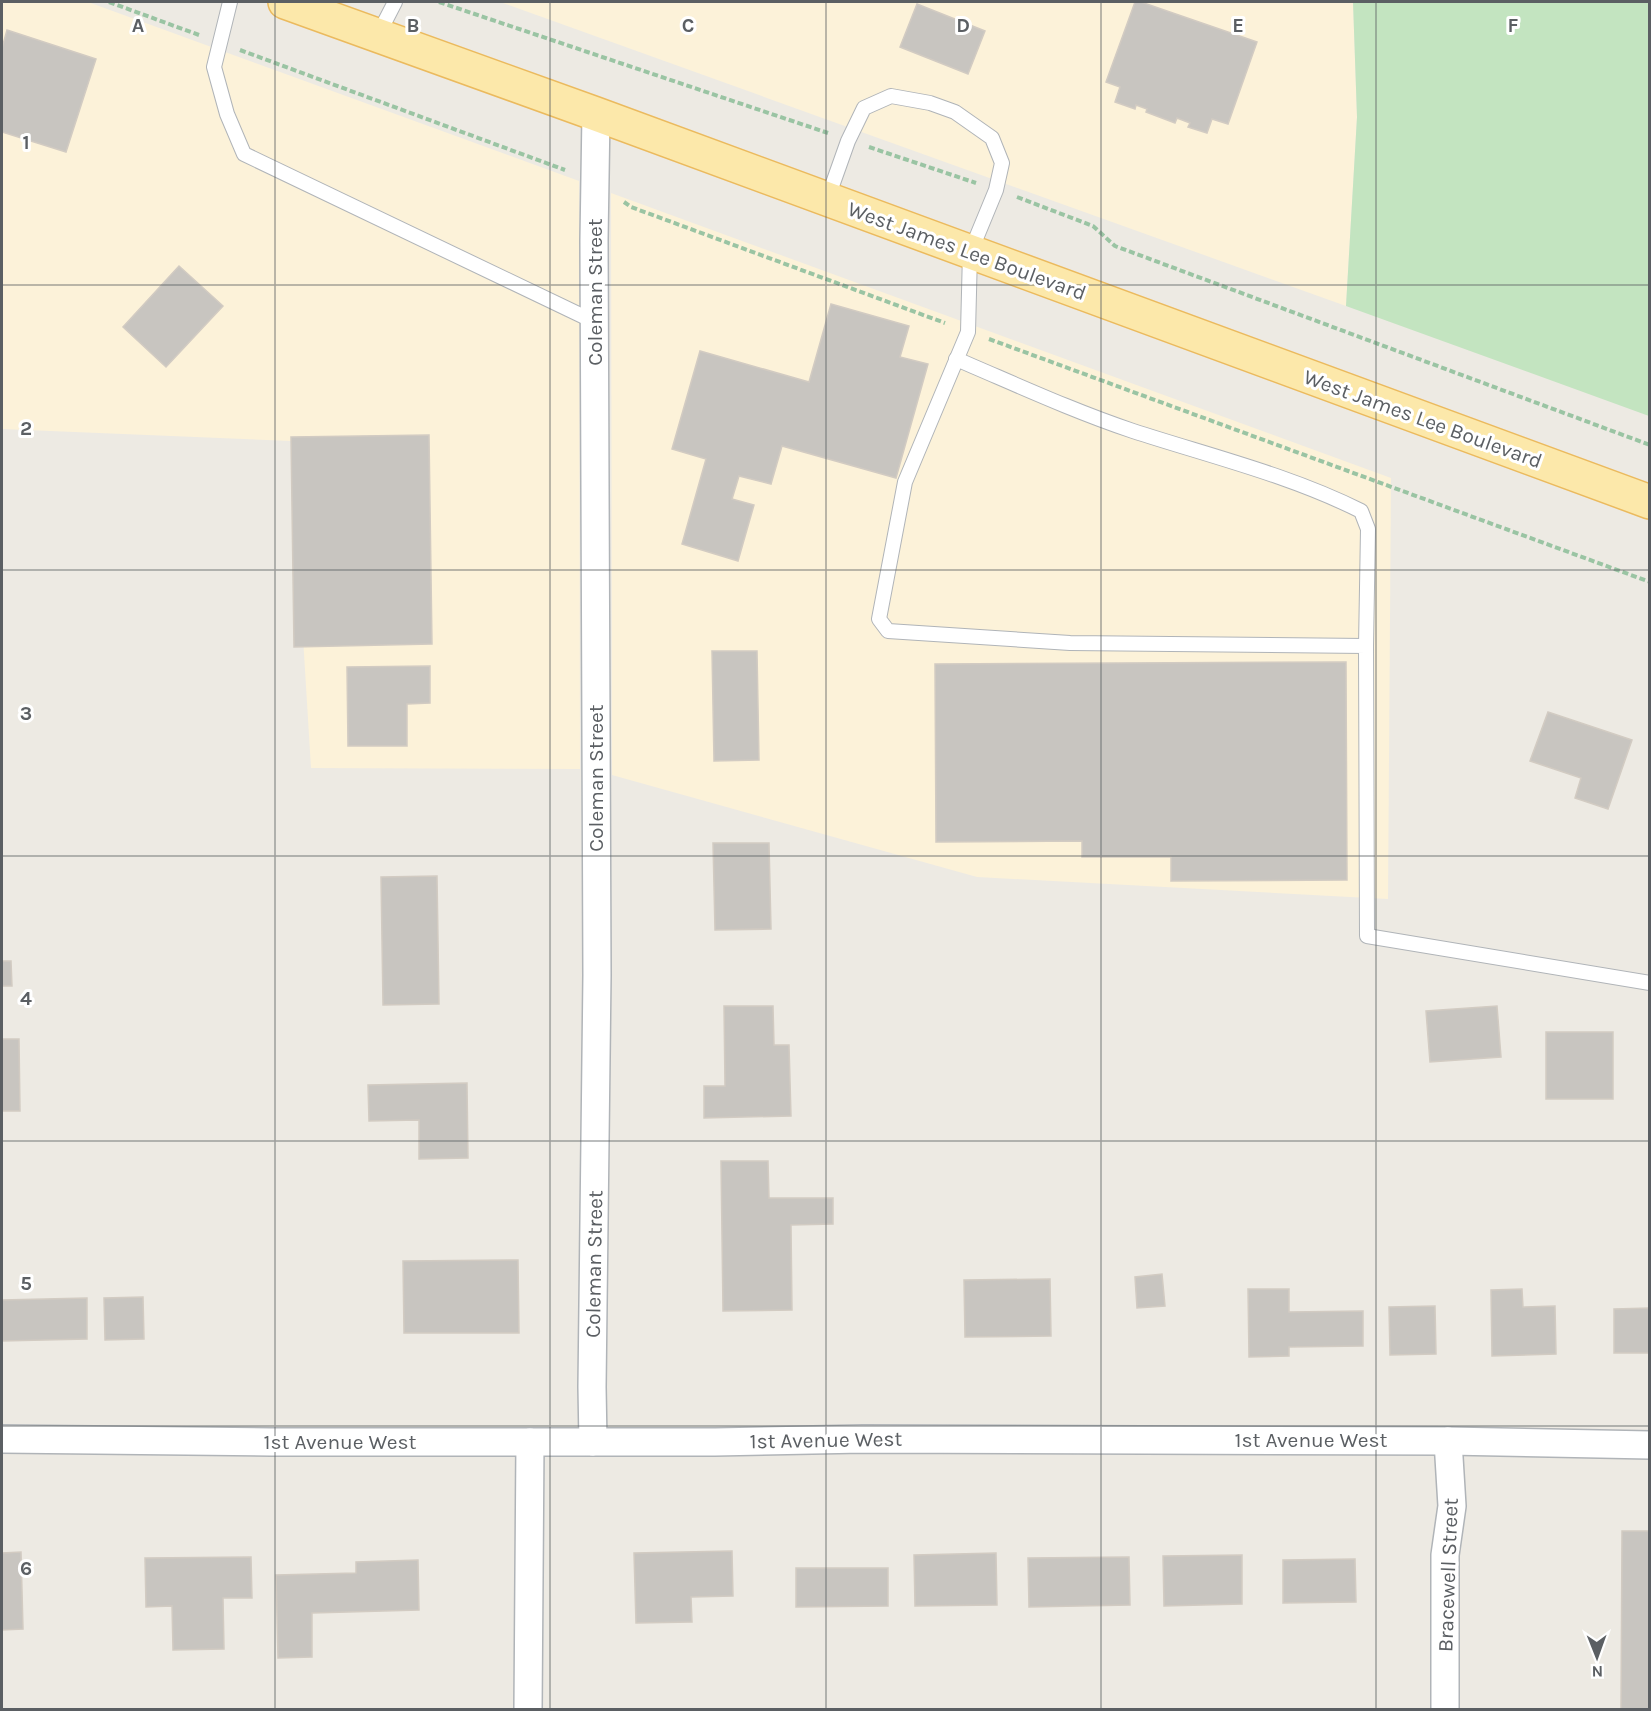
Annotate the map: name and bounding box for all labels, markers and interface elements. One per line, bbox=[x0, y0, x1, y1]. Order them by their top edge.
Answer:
text: A bbox=[132, 14, 145, 37]
text: B bbox=[407, 14, 419, 37]
text: C bbox=[682, 14, 694, 37]
text: D bbox=[956, 14, 970, 37]
text: E bbox=[1232, 14, 1244, 37]
text: F bbox=[1508, 14, 1519, 37]
text: 1 bbox=[22, 131, 30, 154]
street label: West James Lee Boulevard bbox=[845, 197, 1089, 305]
street label: Coleman Street bbox=[583, 218, 607, 366]
street label: West James Lee Boulevard bbox=[1301, 365, 1545, 473]
text: 2 bbox=[20, 417, 32, 440]
text: 3 bbox=[20, 702, 32, 725]
street label: Coleman Street bbox=[584, 704, 608, 852]
text: 4 bbox=[20, 987, 32, 1010]
street label: Coleman Street bbox=[581, 1190, 607, 1338]
text: 5 bbox=[20, 1272, 32, 1295]
street label: 1st Avenue West bbox=[749, 1427, 903, 1453]
street label: 1st Avenue West bbox=[1235, 1428, 1387, 1452]
street label: 1st Avenue West bbox=[264, 1430, 416, 1454]
street label: Bracewell Street bbox=[1433, 1497, 1463, 1652]
text: 6 bbox=[20, 1557, 32, 1580]
north arrow bbox=[1567, 1627, 1627, 1687]
text: N bbox=[1591, 1662, 1603, 1681]

